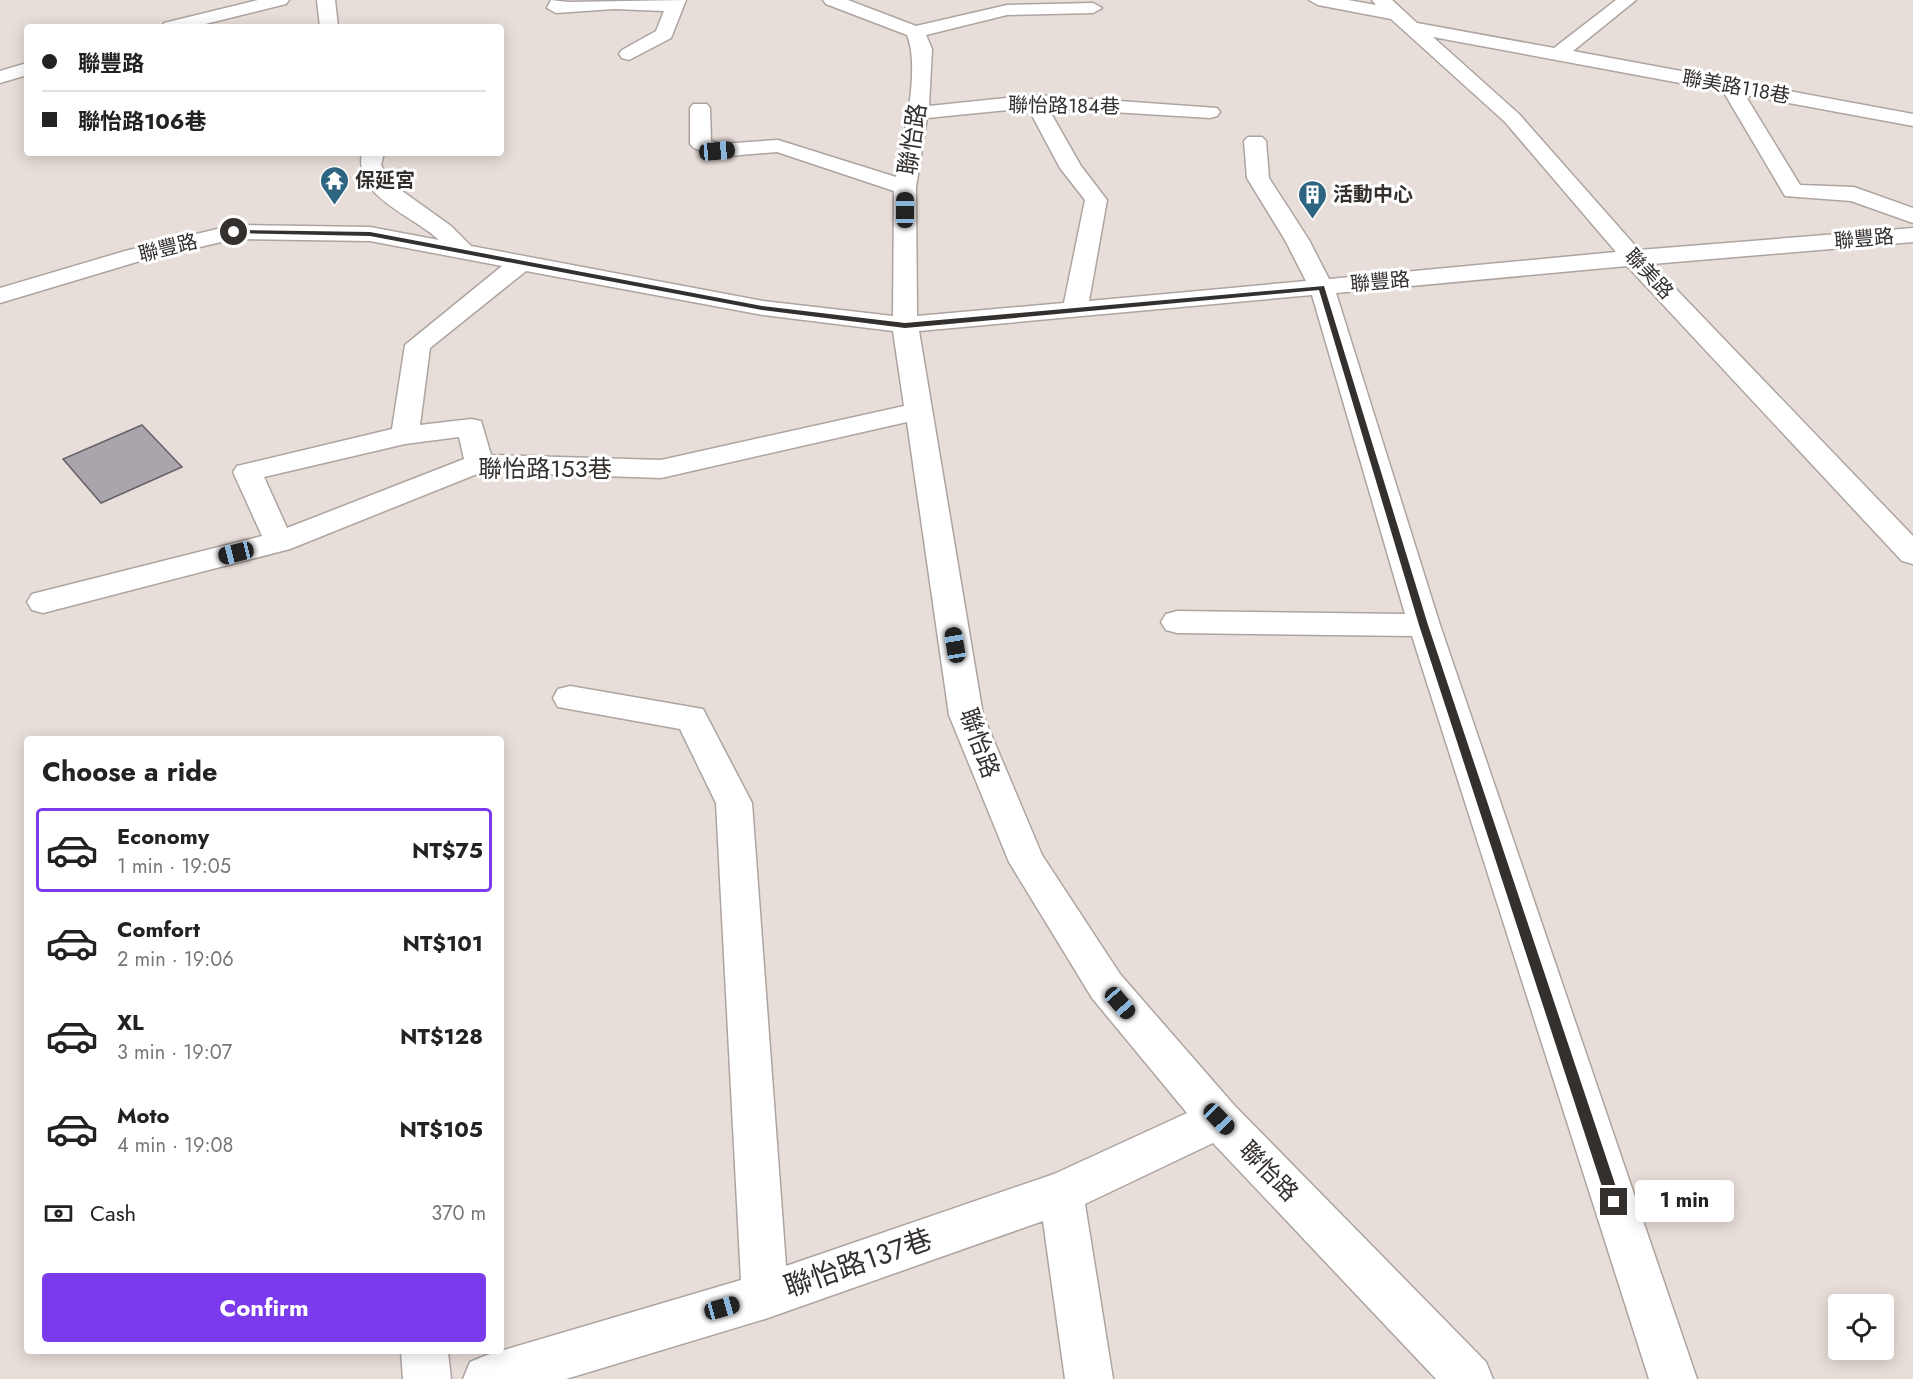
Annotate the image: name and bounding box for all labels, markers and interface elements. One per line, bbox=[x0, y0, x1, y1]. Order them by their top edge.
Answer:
text: 聯豐路 bbox=[78, 47, 144, 79]
street label: 聯美路118巷 bbox=[1680, 63, 1792, 111]
street label: 聯怡路184巷 bbox=[1008, 91, 1120, 121]
street label: 聯怡路 bbox=[889, 101, 935, 177]
text: 聯怡路106巷 bbox=[78, 105, 206, 137]
car bbox=[698, 140, 736, 162]
temple icon: 保延宮 bbox=[318, 164, 350, 206]
place label: 保延宮 bbox=[355, 166, 415, 195]
building icon: 活動中心 bbox=[1296, 178, 1328, 220]
place label: 活動中心 bbox=[1333, 180, 1413, 209]
car bbox=[896, 192, 914, 228]
route start bbox=[220, 218, 247, 245]
street label: 聯豐路 bbox=[1833, 222, 1895, 256]
street label: 聯豐路 bbox=[135, 227, 201, 269]
street label: 聯美路 bbox=[1618, 242, 1680, 306]
street label: 聯豐路 bbox=[1349, 265, 1411, 299]
street label: 聯怡路153巷 bbox=[478, 451, 612, 486]
car bbox=[216, 540, 256, 566]
car bbox=[943, 626, 967, 664]
street label: 聯怡路 bbox=[951, 703, 1009, 783]
text: Choose a ride bbox=[42, 752, 217, 791]
text: Economy bbox=[117, 820, 209, 852]
icon: car bbox=[45, 823, 99, 877]
text: NT$75 bbox=[412, 834, 483, 866]
text: 1 min · 19:05 bbox=[117, 852, 231, 881]
text: Comfort bbox=[117, 913, 200, 945]
icon: car bbox=[45, 916, 99, 970]
text: NT$101 bbox=[403, 927, 483, 959]
text: 2 min · 19:06 bbox=[117, 945, 234, 974]
car bbox=[1101, 984, 1139, 1022]
text: XL bbox=[117, 1006, 144, 1038]
icon: car bbox=[45, 1009, 99, 1063]
text: NT$128 bbox=[400, 1020, 483, 1052]
text: 3 min · 19:07 bbox=[117, 1038, 232, 1067]
text: Moto bbox=[117, 1099, 170, 1131]
car bbox=[1200, 1100, 1238, 1138]
icon: car bbox=[45, 1102, 99, 1156]
text: NT$105 bbox=[400, 1113, 483, 1145]
text: 4 min · 19:08 bbox=[117, 1131, 233, 1160]
street label: 聯怡路 bbox=[1231, 1133, 1307, 1209]
callout: 1 min bbox=[1635, 1181, 1734, 1223]
text: 1 min bbox=[1660, 1186, 1709, 1215]
route end bbox=[1600, 1188, 1627, 1215]
icon: cash bbox=[42, 1197, 75, 1230]
text: Cash bbox=[90, 1197, 136, 1229]
text: 370 m bbox=[431, 1199, 486, 1228]
street label: 聯怡路137巷 bbox=[778, 1219, 938, 1307]
button: Confirm bbox=[42, 1273, 486, 1342]
car bbox=[702, 1294, 742, 1322]
map controls bbox=[1828, 1294, 1894, 1360]
button: locate bbox=[1828, 1294, 1894, 1360]

